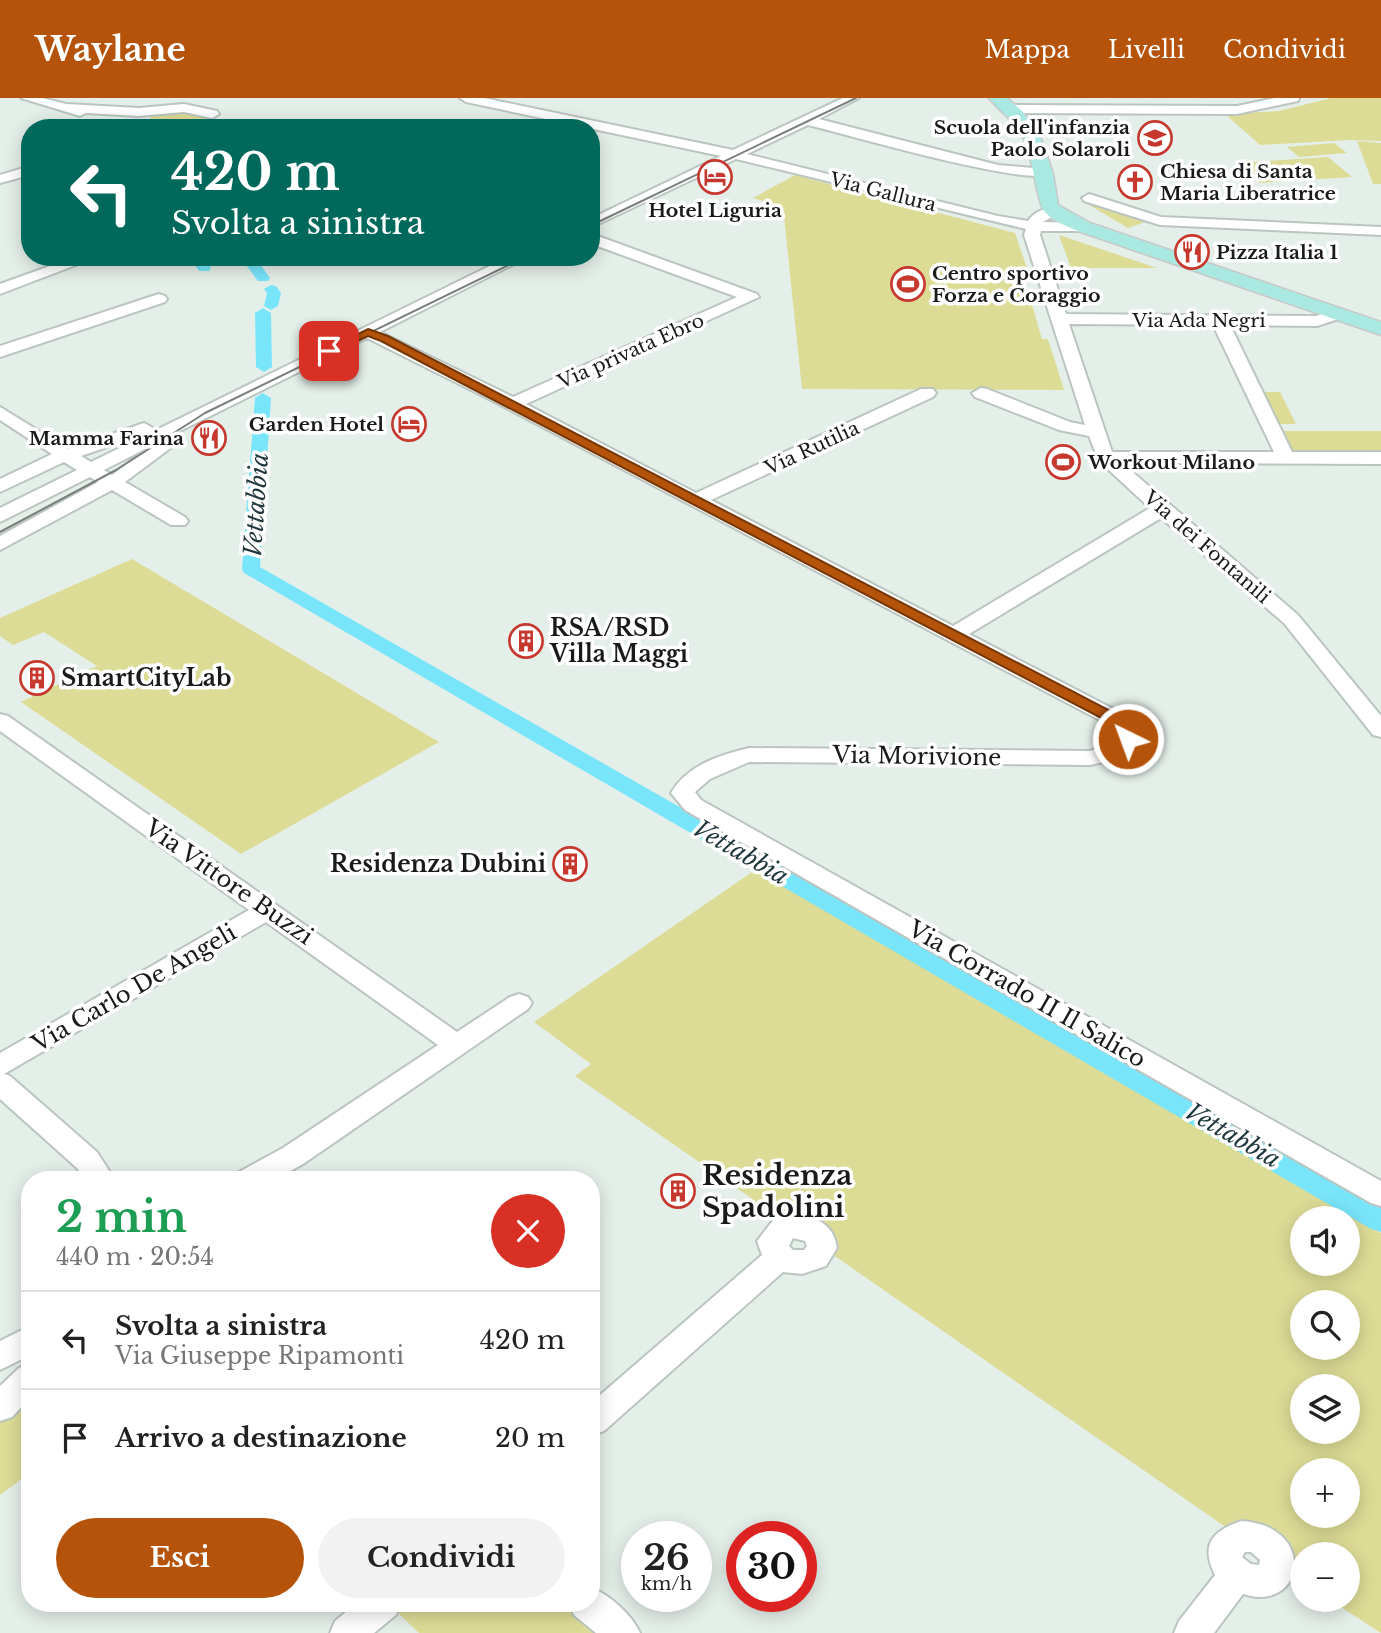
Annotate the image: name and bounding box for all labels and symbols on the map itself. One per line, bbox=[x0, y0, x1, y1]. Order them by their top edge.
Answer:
place label: Scuola dell'infanzia Paolo Solaroli bbox=[934, 116, 1130, 161]
school or university icon: Scuola dell'infanzia Paolo Solaroli bbox=[1136, 119, 1174, 157]
hotel icon: Hotel Liguria bbox=[696, 158, 734, 196]
place label: Chiesa di Santa Maria Liberatrice bbox=[1160, 160, 1336, 205]
church icon: Chiesa di Santa Maria Liberatrice bbox=[1116, 163, 1154, 201]
street label: Via Gallura bbox=[827, 167, 939, 216]
place label: Hotel Liguria bbox=[648, 199, 782, 222]
restaurant icon: Pizza Italia 1 bbox=[1173, 233, 1211, 271]
place label: Pizza Italia 1 bbox=[1216, 241, 1338, 264]
place label: Centro sportivo Forza e Coraggio bbox=[932, 262, 1100, 307]
sports icon: Centro sportivo Forza e Coraggio bbox=[889, 265, 927, 303]
street label: Via privata Ebro bbox=[553, 308, 708, 394]
street label: Via Ada Negri bbox=[1131, 309, 1266, 332]
pin bbox=[299, 321, 359, 381]
hotel icon: Garden Hotel bbox=[390, 405, 428, 443]
place label: Garden Hotel bbox=[249, 413, 384, 436]
street label: Via Rutilia bbox=[760, 416, 863, 480]
restaurant icon: Mamma Farina bbox=[190, 419, 228, 457]
place label: Mamma Farina bbox=[29, 427, 184, 450]
sports icon: Workout Milano bbox=[1044, 443, 1082, 481]
place label: Workout Milano bbox=[1087, 451, 1255, 474]
water label: Vettabbia bbox=[238, 452, 274, 558]
street label: Via dei Fontanili bbox=[1138, 485, 1275, 609]
place label: RSA/RSD Villa Maggi bbox=[549, 614, 688, 668]
building icon: RSA/RSD Villa Maggi bbox=[507, 622, 545, 660]
building icon: SmartCityLab bbox=[18, 659, 56, 697]
place label: SmartCityLab bbox=[61, 664, 232, 692]
position arrow bbox=[1091, 702, 1165, 776]
street label: Via Morivione bbox=[831, 741, 1002, 771]
street label: Via Vittore Buzzi bbox=[139, 813, 319, 951]
water label: Vettabbia bbox=[689, 813, 793, 891]
building icon: Residenza Dubini bbox=[551, 845, 589, 883]
place label: Residenza Dubini bbox=[330, 850, 546, 878]
street label: Via Corrado II Il Salico bbox=[902, 914, 1151, 1074]
street label: Via Carlo De Angeli bbox=[26, 918, 241, 1058]
water label: Vettabbia bbox=[1181, 1096, 1285, 1174]
place label: Residenza Spadolini bbox=[702, 1158, 852, 1225]
building icon: Residenza Spadolini bbox=[659, 1172, 697, 1210]
speed limit sign: 30 bbox=[726, 1521, 817, 1612]

